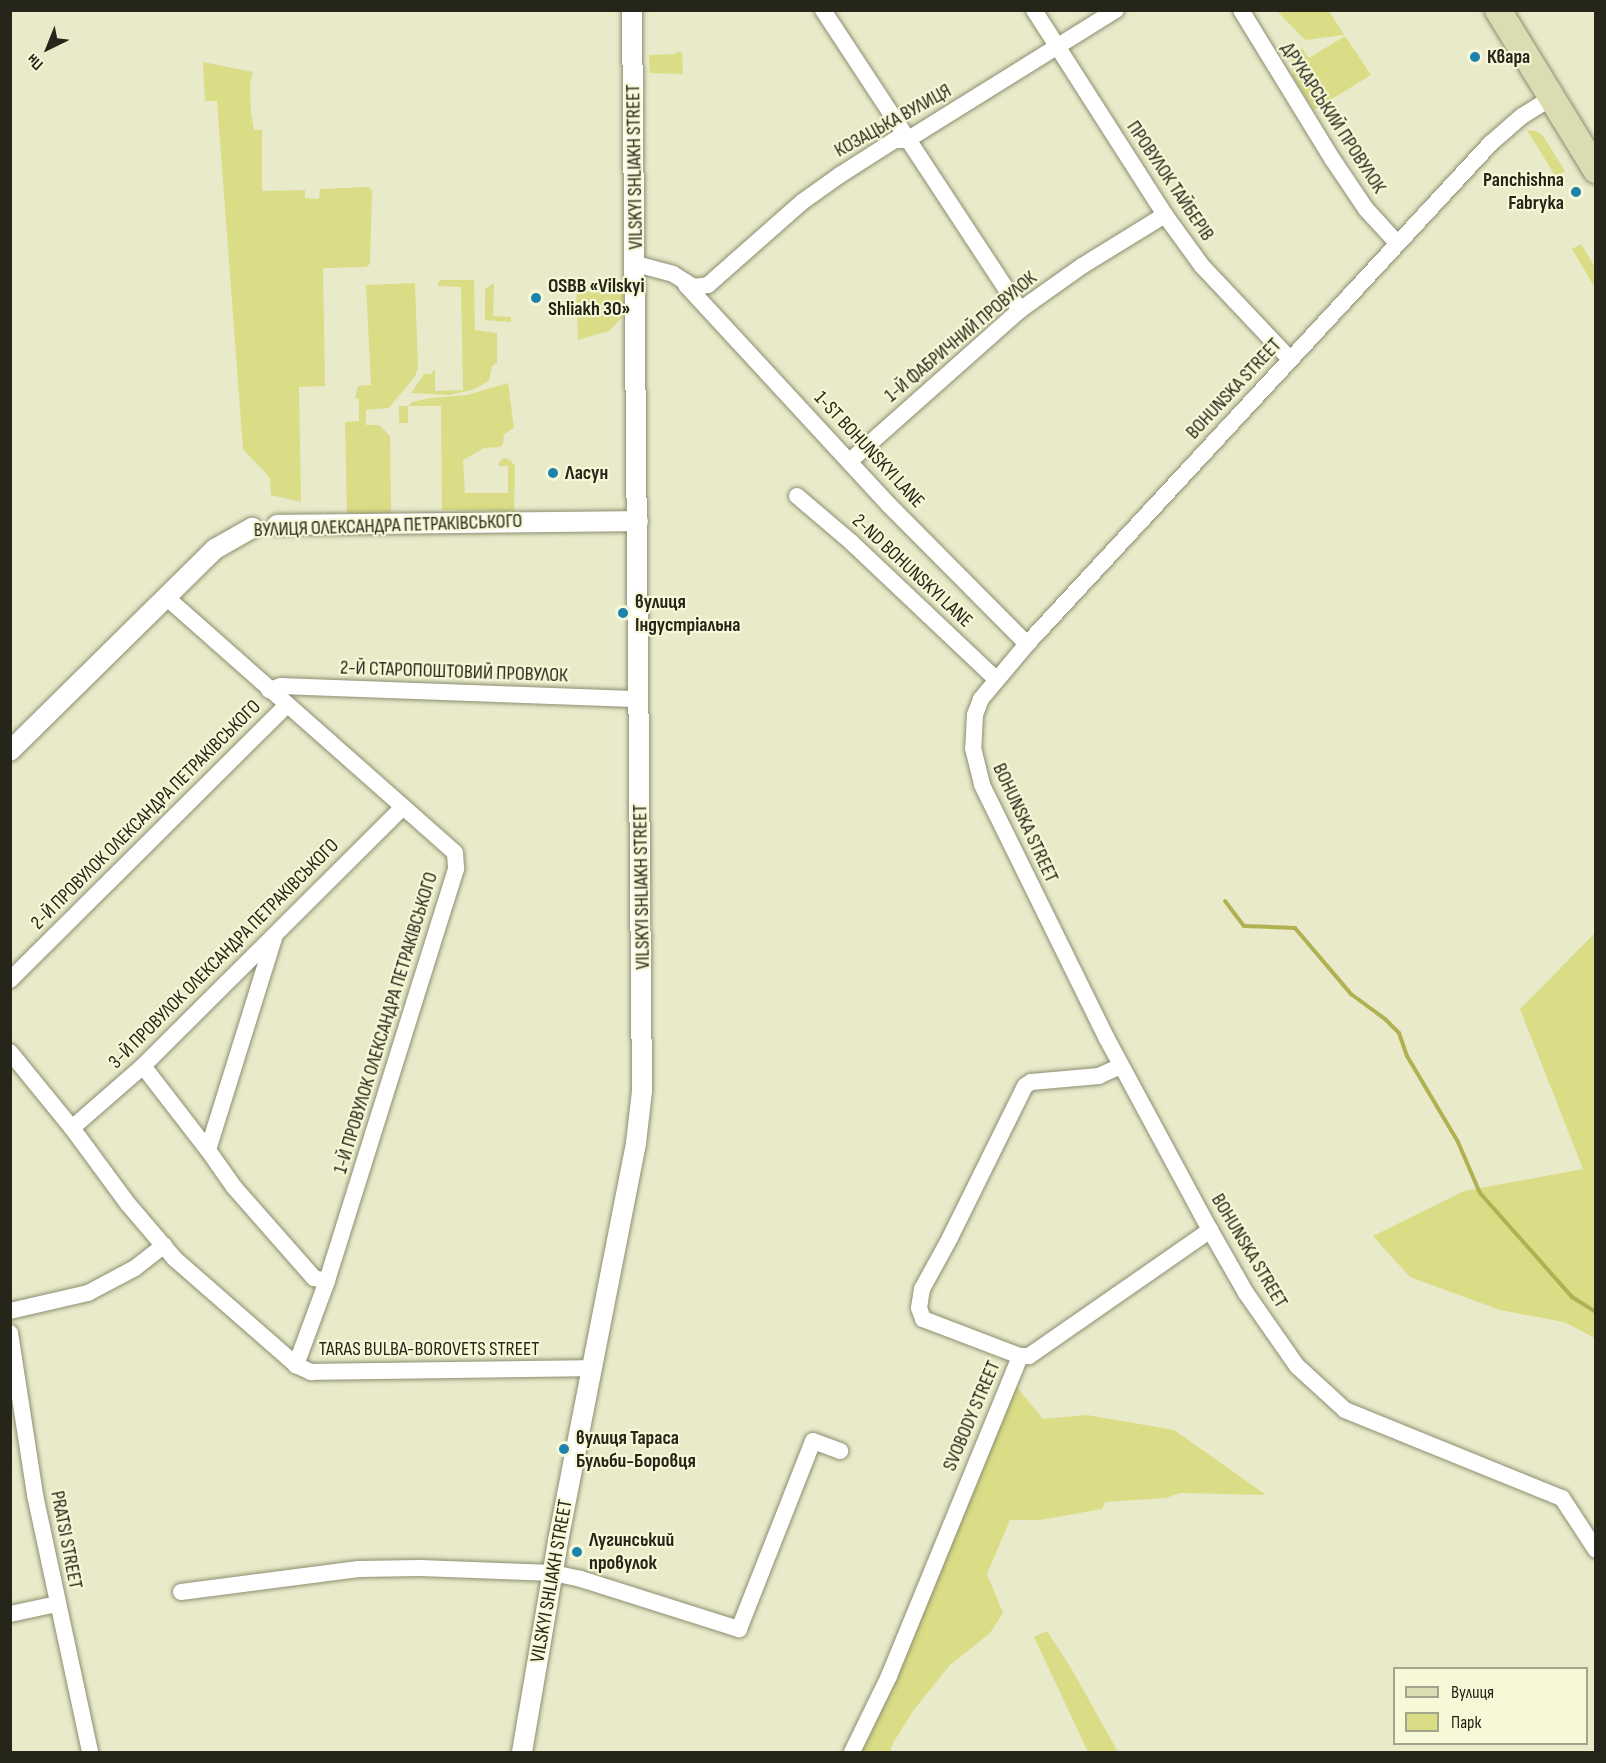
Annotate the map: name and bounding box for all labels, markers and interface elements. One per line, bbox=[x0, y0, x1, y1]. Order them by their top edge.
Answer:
north arrow bbox=[18, 18, 78, 78]
street label: ДРУКАРСЬКИЙ ПРОВУЛОК bbox=[1275, 38, 1391, 198]
place label: Квара bbox=[1487, 45, 1530, 69]
text: Пн bbox=[23, 49, 48, 74]
marker: Квара bbox=[1468, 50, 1482, 64]
street label: КОЗАЦЬКА ВУЛИЦЯ bbox=[830, 79, 956, 163]
street label: VILSKYI SHLIAKH STREET bbox=[622, 84, 648, 250]
street label: ПРОВУЛОК ТАЙБЕРІВ bbox=[1121, 117, 1219, 245]
place label: Panchishna Fabryka bbox=[1483, 168, 1564, 215]
marker: Panchishna Fabryka bbox=[1569, 185, 1583, 199]
street label: 1-Й ФАБРИЧНИЙ ПРОВУЛОК bbox=[880, 266, 1042, 408]
place label: OSBB «Vilskyi Shliakh 30» bbox=[548, 274, 644, 321]
marker: OSBB «Vilskyi Shliakh 30» bbox=[529, 291, 543, 305]
street label: BOHUNSKA STREET bbox=[1181, 334, 1287, 444]
street label: 1-ST BOHUNSKYI LANE bbox=[809, 387, 929, 513]
place label: Ласун bbox=[565, 461, 608, 485]
marker: Ласун bbox=[546, 466, 560, 480]
street label: ВУЛИЦЯ ОЛЕКСАНДРА ПЕТРАКІВСЬКОГО bbox=[253, 509, 523, 543]
street label: 2-ND BOHUNSKYI LANE bbox=[847, 509, 977, 633]
place label: вулиця Індустріальна bbox=[635, 590, 741, 637]
marker: вулиця Індустріальна bbox=[616, 606, 630, 620]
street label: 2-Й СТАРОПОШТОВИЙ ПРОВУЛОК bbox=[340, 656, 568, 688]
street label: 2-Й ПРОВУЛОК ОЛЕКСАНДРА ПЕТРАКІВСЬКОГО bbox=[26, 695, 266, 935]
street label: BOHUNSKA STREET bbox=[987, 760, 1063, 886]
street label: VILSKYI SHLIAKH STREET bbox=[629, 804, 655, 970]
street label: 3-Й ПРОВУЛОК ОЛЕКСАНДРА ПЕТРАКІВСЬКОГО bbox=[104, 834, 344, 1074]
street label: 1-Й ПРОВУЛОК ОЛЕКСАНДРА ПЕТРАКІВСЬКОГО bbox=[329, 869, 443, 1177]
street label: BOHUNSKA STREET bbox=[1206, 1190, 1292, 1312]
street label: TARAS BULBA-BOROVETS STREET bbox=[319, 1337, 539, 1361]
street label: SVOBODY STREET bbox=[938, 1357, 1006, 1475]
place label: вулиця Тараса Бульби-Боровця bbox=[576, 1426, 696, 1473]
marker: вулиця Тараса Бульби-Боровця bbox=[557, 1442, 571, 1456]
street label: PRATSI STREET bbox=[45, 1489, 87, 1591]
street label: VILSKYI SHLIAKH STREET bbox=[526, 1498, 578, 1664]
place label: Лугинський провулок bbox=[589, 1528, 674, 1575]
marker: Лугинський провулок bbox=[570, 1545, 584, 1559]
legend bbox=[1393, 1667, 1588, 1745]
text: Вулиця bbox=[1451, 1682, 1494, 1703]
text: Парк bbox=[1451, 1712, 1481, 1733]

